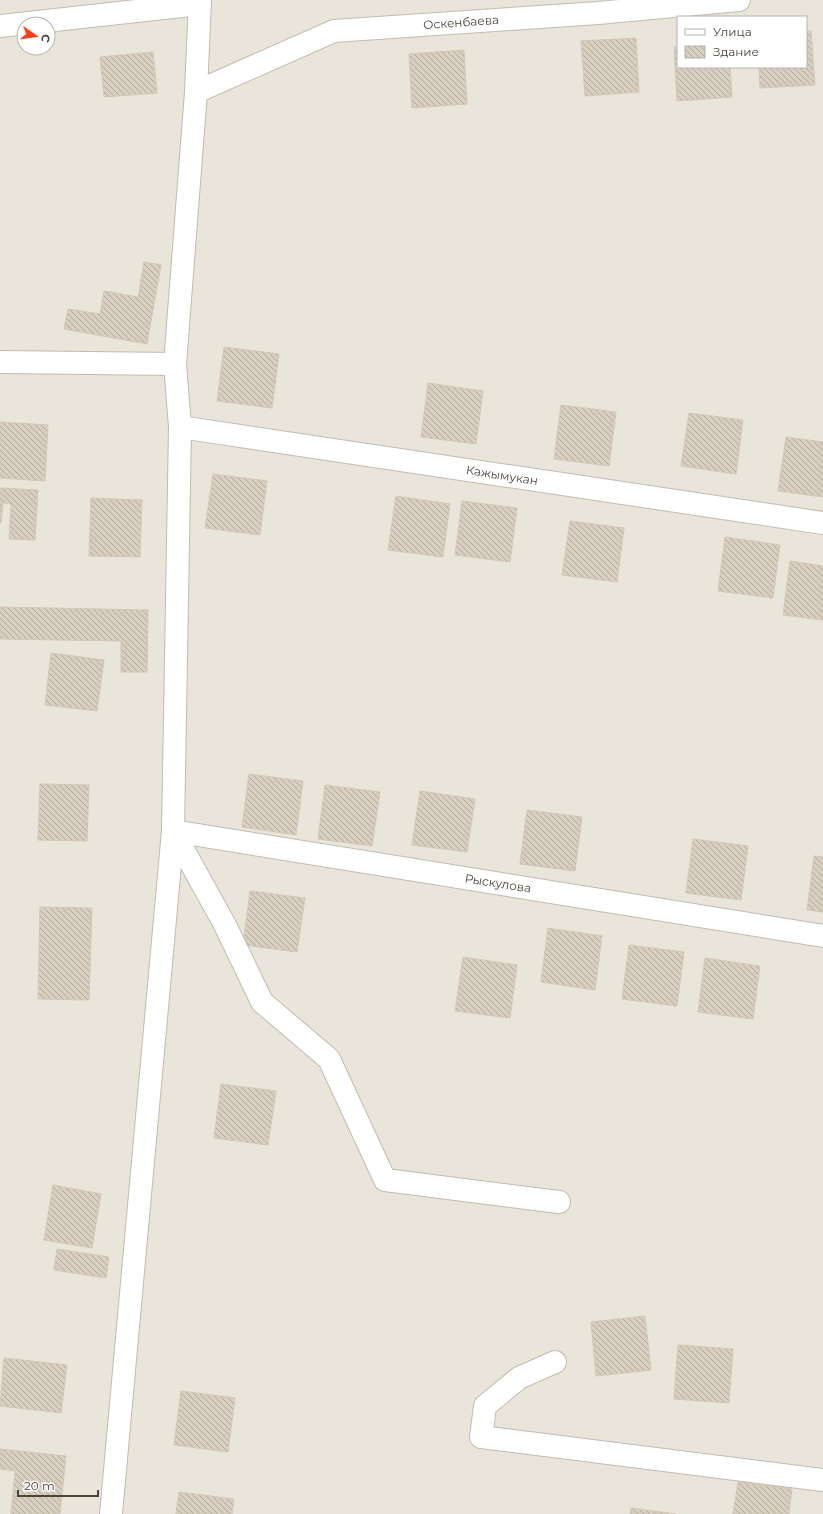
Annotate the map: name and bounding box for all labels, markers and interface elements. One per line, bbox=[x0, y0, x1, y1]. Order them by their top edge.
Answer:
street label: Оскенбаева bbox=[423, 12, 499, 32]
north arrow bbox=[16, 16, 56, 56]
legend bbox=[677, 16, 807, 68]
text: Улица bbox=[713, 24, 752, 39]
text: С bbox=[38, 33, 53, 44]
text: Здание bbox=[713, 44, 759, 59]
street label: Кажымукан bbox=[465, 462, 539, 488]
street label: Рыскулова bbox=[464, 870, 532, 896]
scale bar bbox=[18, 1472, 98, 1498]
text: 20 m bbox=[24, 1478, 55, 1493]

